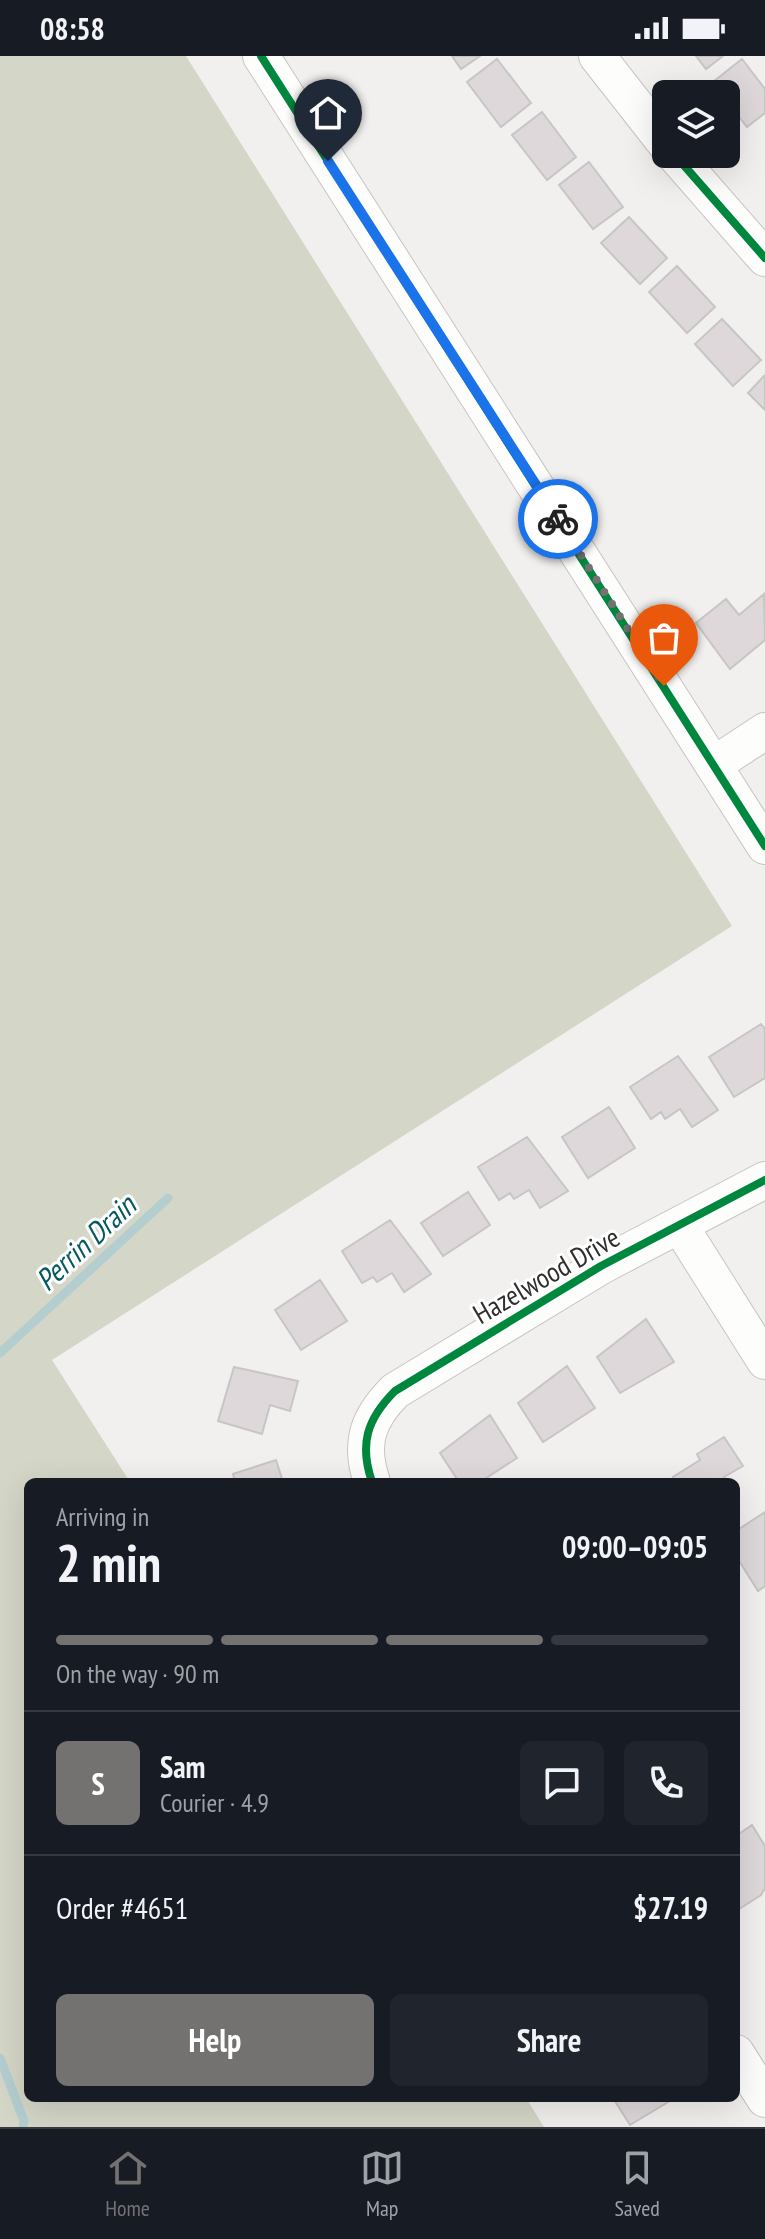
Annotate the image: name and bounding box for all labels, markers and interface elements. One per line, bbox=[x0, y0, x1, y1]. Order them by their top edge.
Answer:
text: 08:58 bbox=[40, 9, 105, 48]
pin bbox=[294, 79, 362, 161]
map controls bbox=[652, 80, 740, 168]
button: layers bbox=[652, 80, 740, 168]
icon: home bbox=[306, 91, 350, 135]
courier bbox=[518, 479, 598, 559]
icon: bike bbox=[536, 497, 580, 541]
pin bbox=[630, 604, 698, 686]
icon: bag bbox=[642, 616, 686, 660]
water label: Perrin Drain bbox=[27, 1184, 145, 1298]
street label: Hazelwood Drive bbox=[466, 1218, 626, 1332]
text: Arriving in bbox=[56, 1500, 149, 1533]
text: 09:00–09:05 bbox=[562, 1527, 708, 1566]
text: 2 min bbox=[56, 1529, 161, 1596]
text: On the way · 90 m bbox=[56, 1657, 219, 1690]
button: chat bbox=[520, 1741, 604, 1825]
button: phone bbox=[624, 1741, 708, 1825]
text: Sam bbox=[160, 1747, 205, 1786]
text: S bbox=[91, 1764, 105, 1803]
text: Courier · 4.9 bbox=[160, 1786, 269, 1819]
text: Order #4651 bbox=[56, 1888, 188, 1927]
text: $27.19 bbox=[633, 1888, 708, 1927]
button: Help bbox=[56, 1994, 374, 2086]
button: Share bbox=[390, 1994, 708, 2086]
tab: Home bbox=[105, 2146, 150, 2222]
tab: Map bbox=[360, 2146, 404, 2222]
tab: Saved bbox=[614, 2146, 660, 2222]

